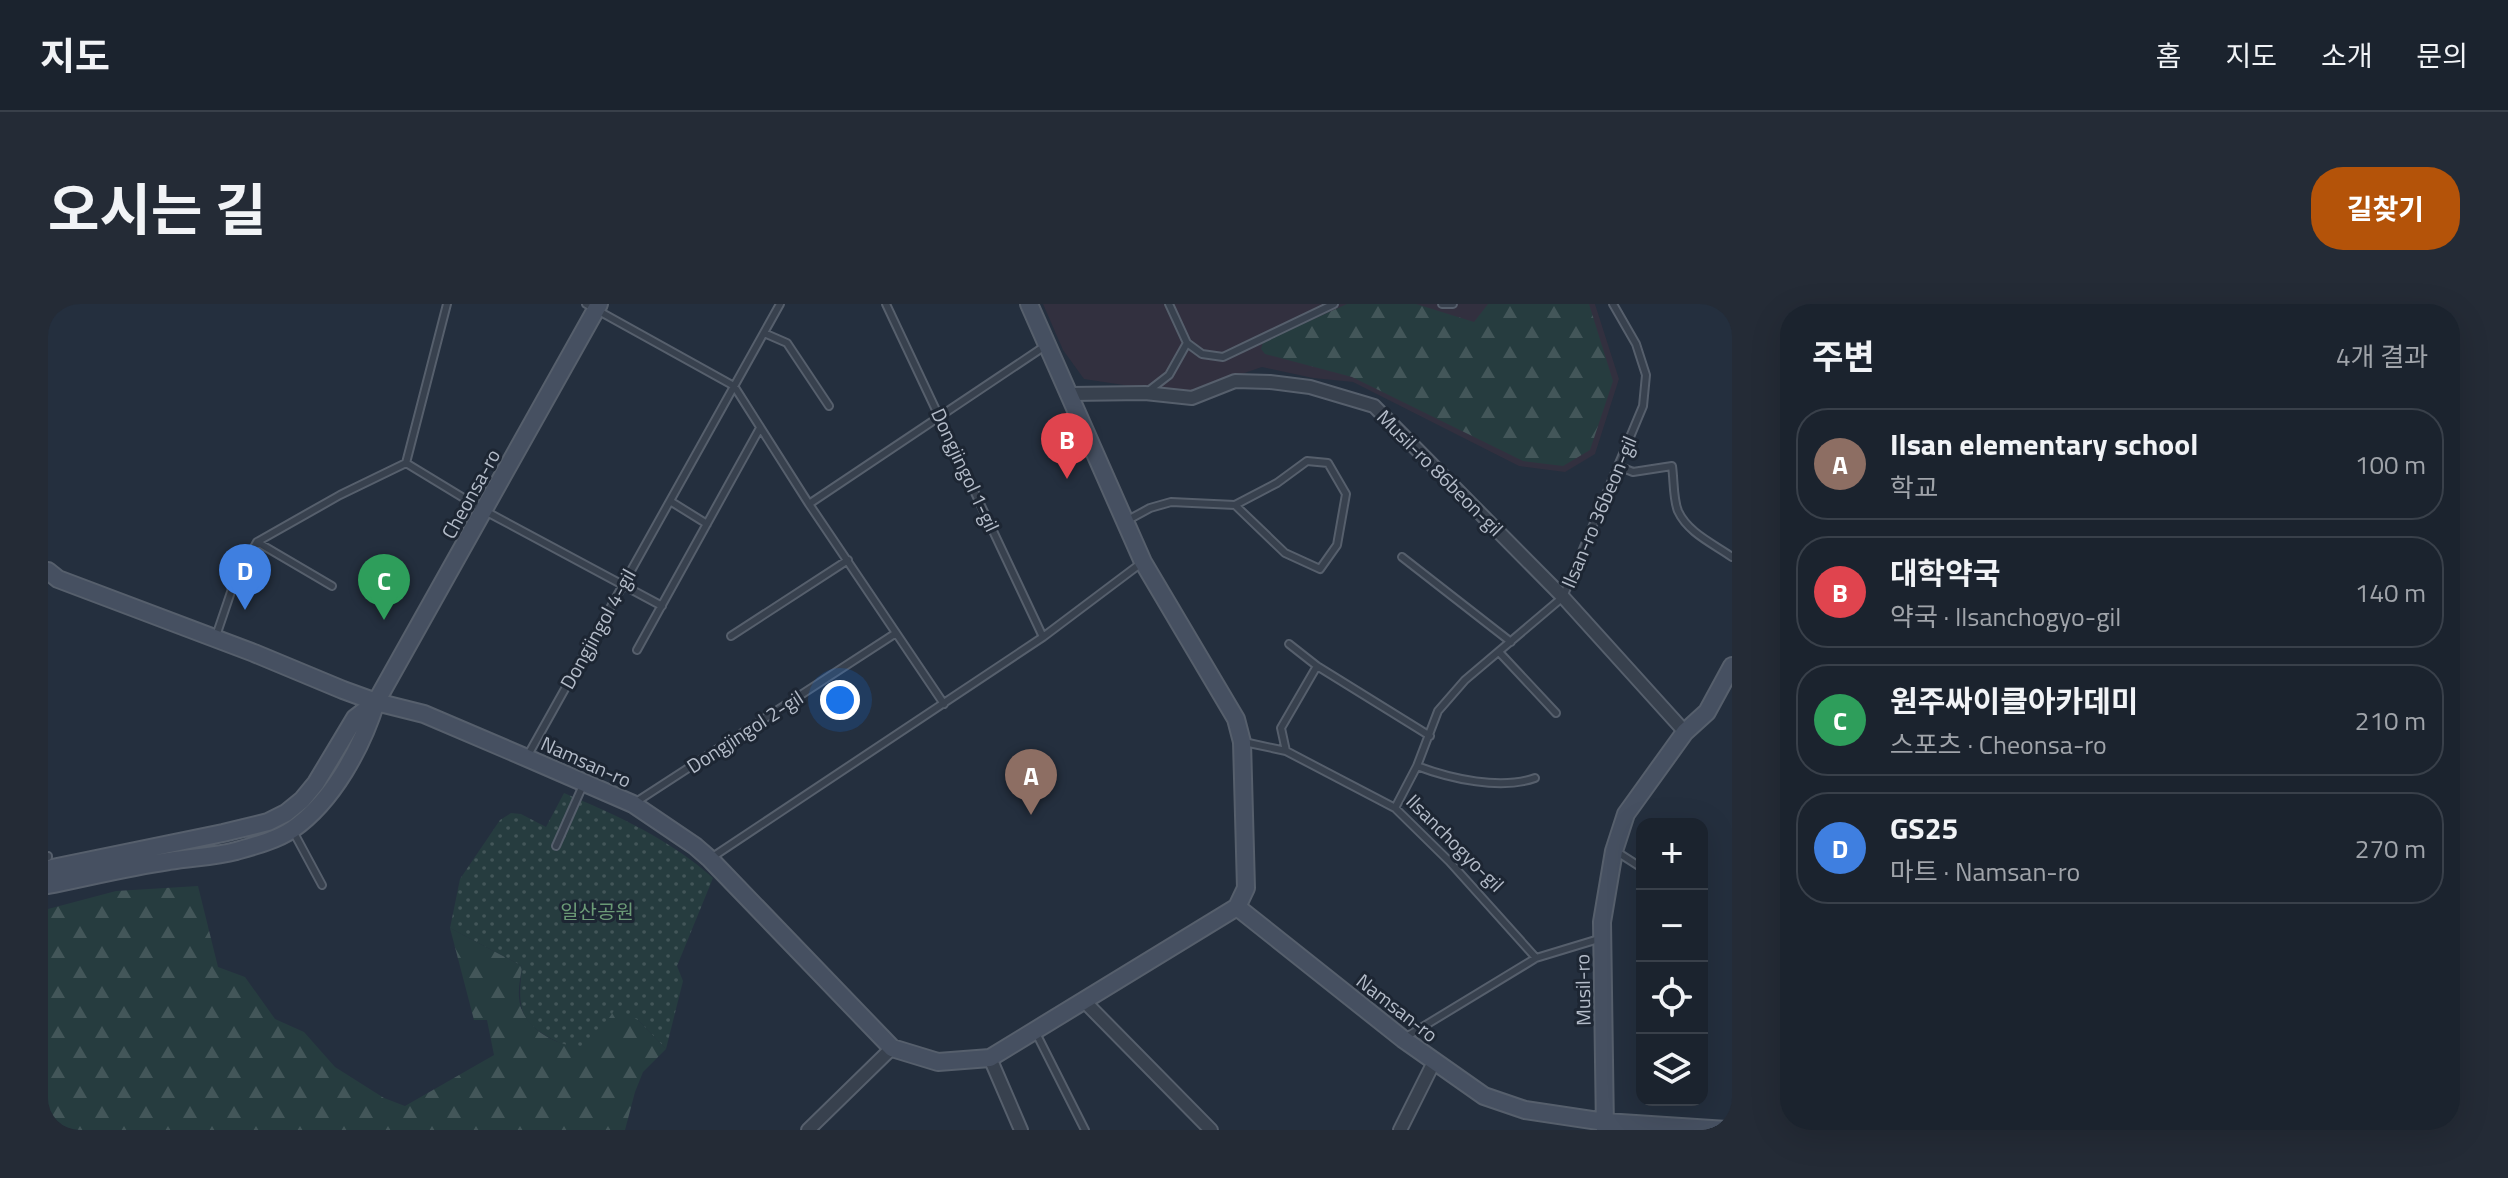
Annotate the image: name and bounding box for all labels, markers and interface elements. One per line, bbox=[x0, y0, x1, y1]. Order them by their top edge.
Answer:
text: 지도 bbox=[40, 27, 110, 85]
text: 홈 bbox=[2156, 34, 2181, 77]
text: 지도 bbox=[2225, 34, 2277, 77]
text: 소개 bbox=[2321, 34, 2372, 77]
text: 문의 bbox=[2416, 34, 2468, 77]
text: 오시는 길 bbox=[48, 167, 266, 252]
button: 길찾기 bbox=[2311, 167, 2460, 250]
text: 주변 bbox=[1812, 330, 1875, 382]
text: 4개 결과 bbox=[2336, 337, 2428, 376]
street label: Musil-ro 86beon-gil bbox=[1370, 402, 1511, 543]
street label: Dongjingol 1-gil bbox=[923, 403, 1008, 537]
pin: B bbox=[1041, 413, 1093, 479]
text: Ilsan elementary school bbox=[1890, 421, 2198, 467]
street label: Ilsan-ro 36beon-gil bbox=[1553, 431, 1645, 593]
street label: Cheonsa-ro bbox=[433, 443, 508, 544]
text: A bbox=[1832, 445, 1848, 484]
text: 100 m bbox=[2355, 445, 2426, 484]
text: 학교 bbox=[1890, 468, 1938, 507]
pin: D bbox=[219, 544, 271, 610]
text: 대학약국 bbox=[1890, 550, 2000, 596]
pin: C bbox=[358, 554, 410, 620]
street label: Dongjingol 4-gil bbox=[552, 563, 643, 695]
text: B bbox=[1832, 573, 1848, 612]
text: 140 m bbox=[2355, 573, 2426, 612]
text: 약국 · Ilsanchogyo-gil bbox=[1890, 597, 2121, 636]
text: 원주싸이클아카데미 bbox=[1890, 678, 2138, 724]
your location bbox=[820, 680, 860, 720]
street label: Dongjingol 2-gil bbox=[680, 682, 809, 781]
text: C bbox=[1833, 701, 1847, 740]
text: 210 m bbox=[2355, 701, 2426, 740]
text: 스포츠 · Cheonsa-ro bbox=[1890, 725, 2107, 764]
street label: Namsan-ro bbox=[536, 728, 637, 795]
pin: A bbox=[1005, 749, 1057, 815]
street label: Ilsanchogyo-gil bbox=[1399, 786, 1512, 899]
text: GS25 bbox=[1890, 805, 1958, 851]
map controls bbox=[1636, 818, 1708, 1106]
button: + bbox=[1636, 818, 1708, 890]
text: D bbox=[1832, 829, 1848, 868]
text: 270 m bbox=[2355, 829, 2426, 868]
text: 마트 · Namsan-ro bbox=[1890, 852, 2080, 891]
button: − bbox=[1636, 890, 1708, 962]
park label: 일산공원 bbox=[560, 896, 634, 927]
street label: Musil-ro bbox=[1566, 954, 1599, 1026]
button: locate bbox=[1636, 962, 1708, 1034]
street label: Namsan-ro bbox=[1350, 966, 1445, 1049]
button: layers bbox=[1636, 1034, 1708, 1106]

